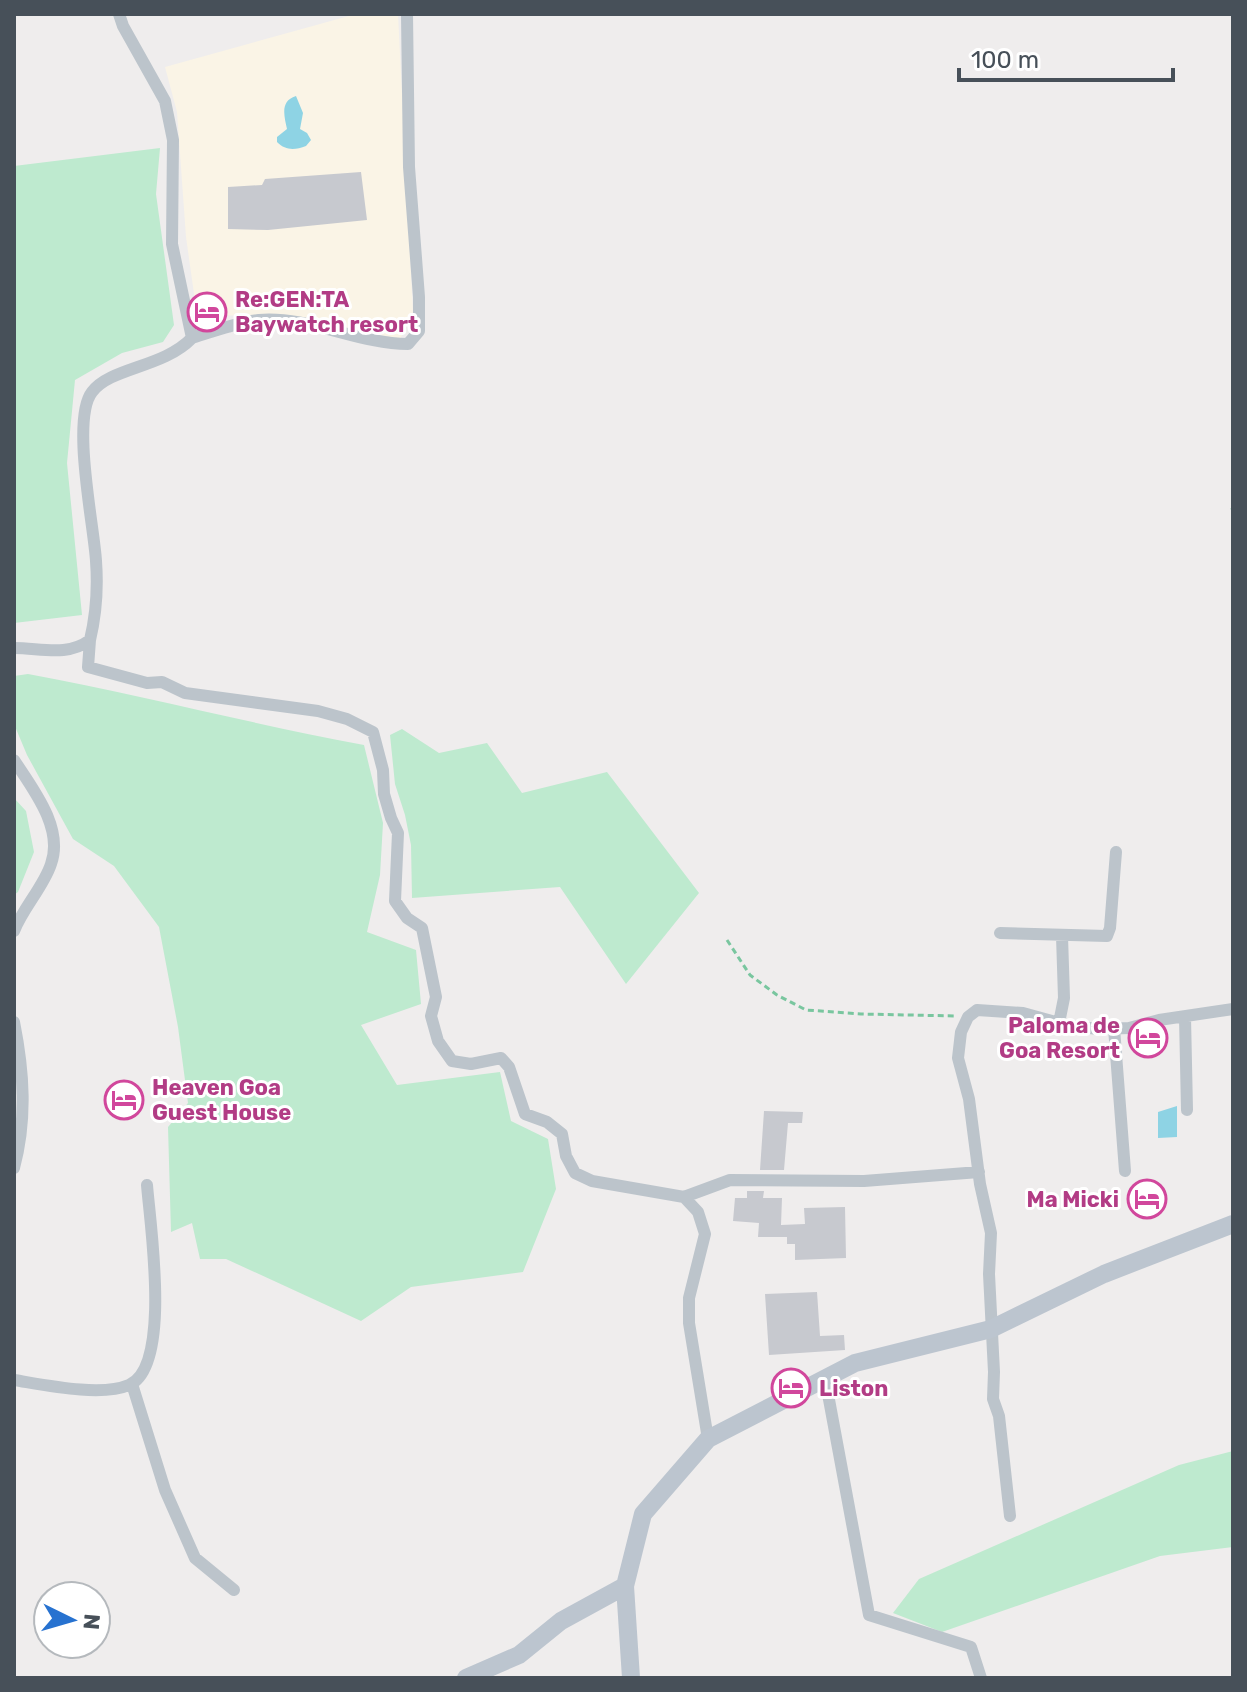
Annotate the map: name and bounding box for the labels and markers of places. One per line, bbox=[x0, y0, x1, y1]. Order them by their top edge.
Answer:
place label: Re:GEN:TA Baywatch resort bbox=[235, 286, 418, 338]
hotel icon: Re:GEN:TA Baywatch resort bbox=[186, 291, 228, 333]
place label: Paloma de Goa Resort bbox=[999, 1012, 1120, 1064]
hotel icon: Paloma de Goa Resort bbox=[1127, 1017, 1169, 1059]
place label: Heaven Goa Guest House bbox=[152, 1074, 291, 1126]
hotel icon: Heaven Goa Guest House bbox=[103, 1079, 145, 1121]
hotel icon: Ma Micki bbox=[1126, 1178, 1168, 1220]
place label: Ma Micki bbox=[1026, 1186, 1119, 1213]
hotel icon: Liston bbox=[770, 1367, 812, 1409]
place label: Liston bbox=[819, 1375, 888, 1402]

